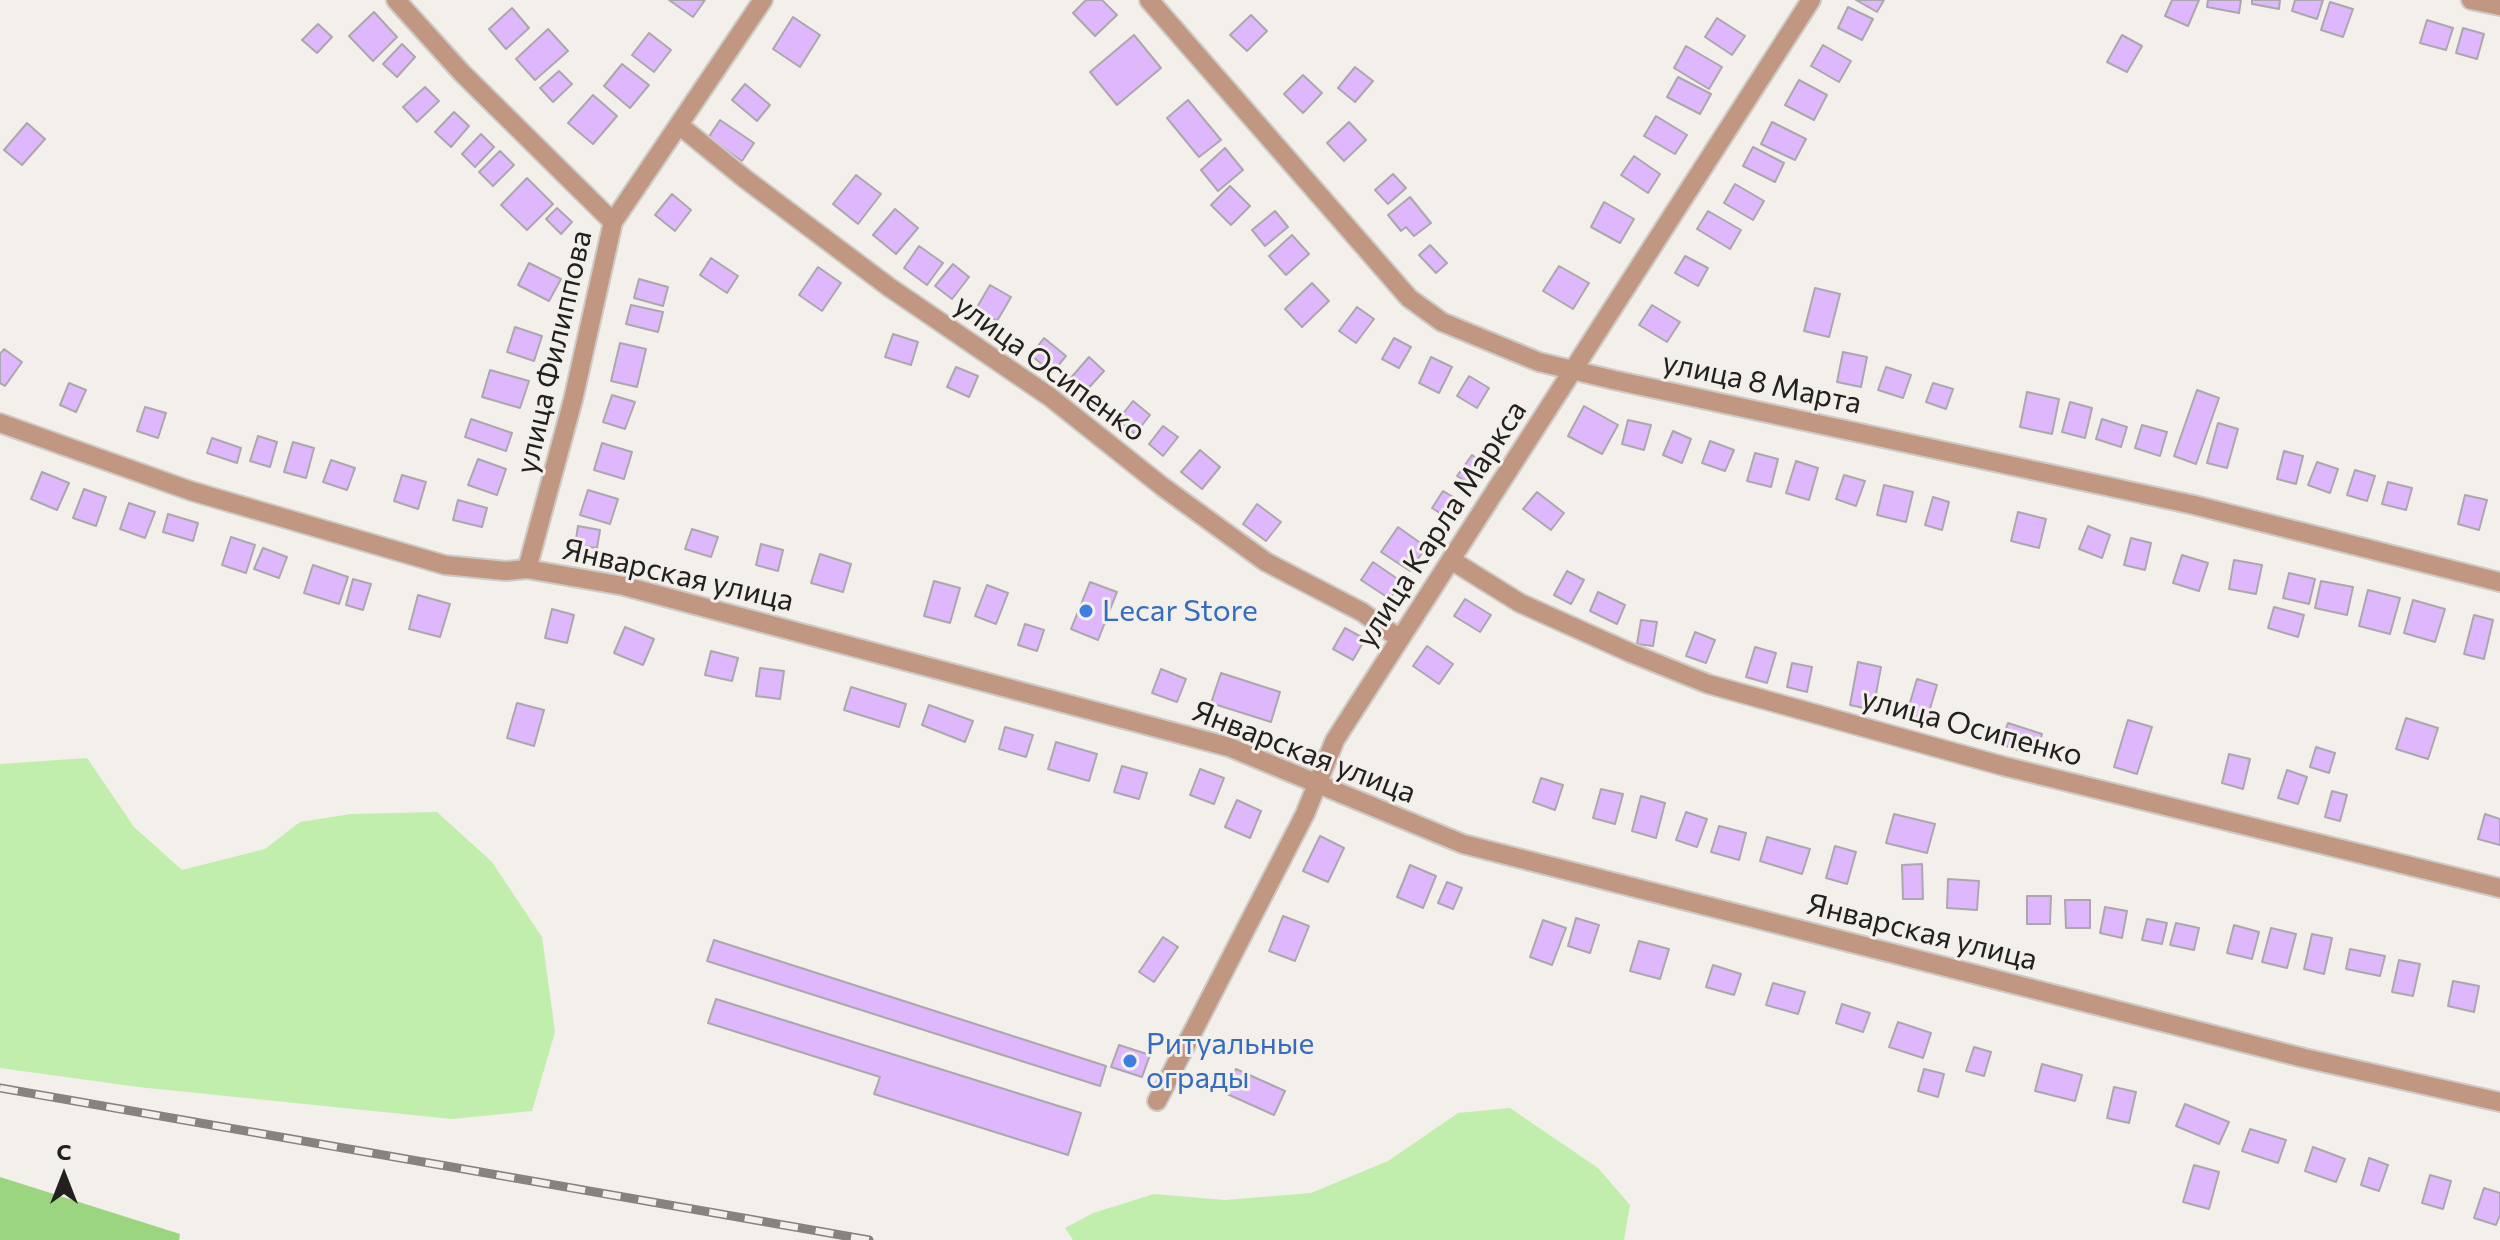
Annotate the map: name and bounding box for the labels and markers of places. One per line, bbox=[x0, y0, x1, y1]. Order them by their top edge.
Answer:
place label: Lecar Store bbox=[1102, 593, 1258, 629]
marker: Lecar Store bbox=[1077, 602, 1095, 620]
place label: Ритуальные ограды bbox=[1146, 1026, 1314, 1096]
marker: Ритуальные ограды bbox=[1121, 1052, 1139, 1070]

